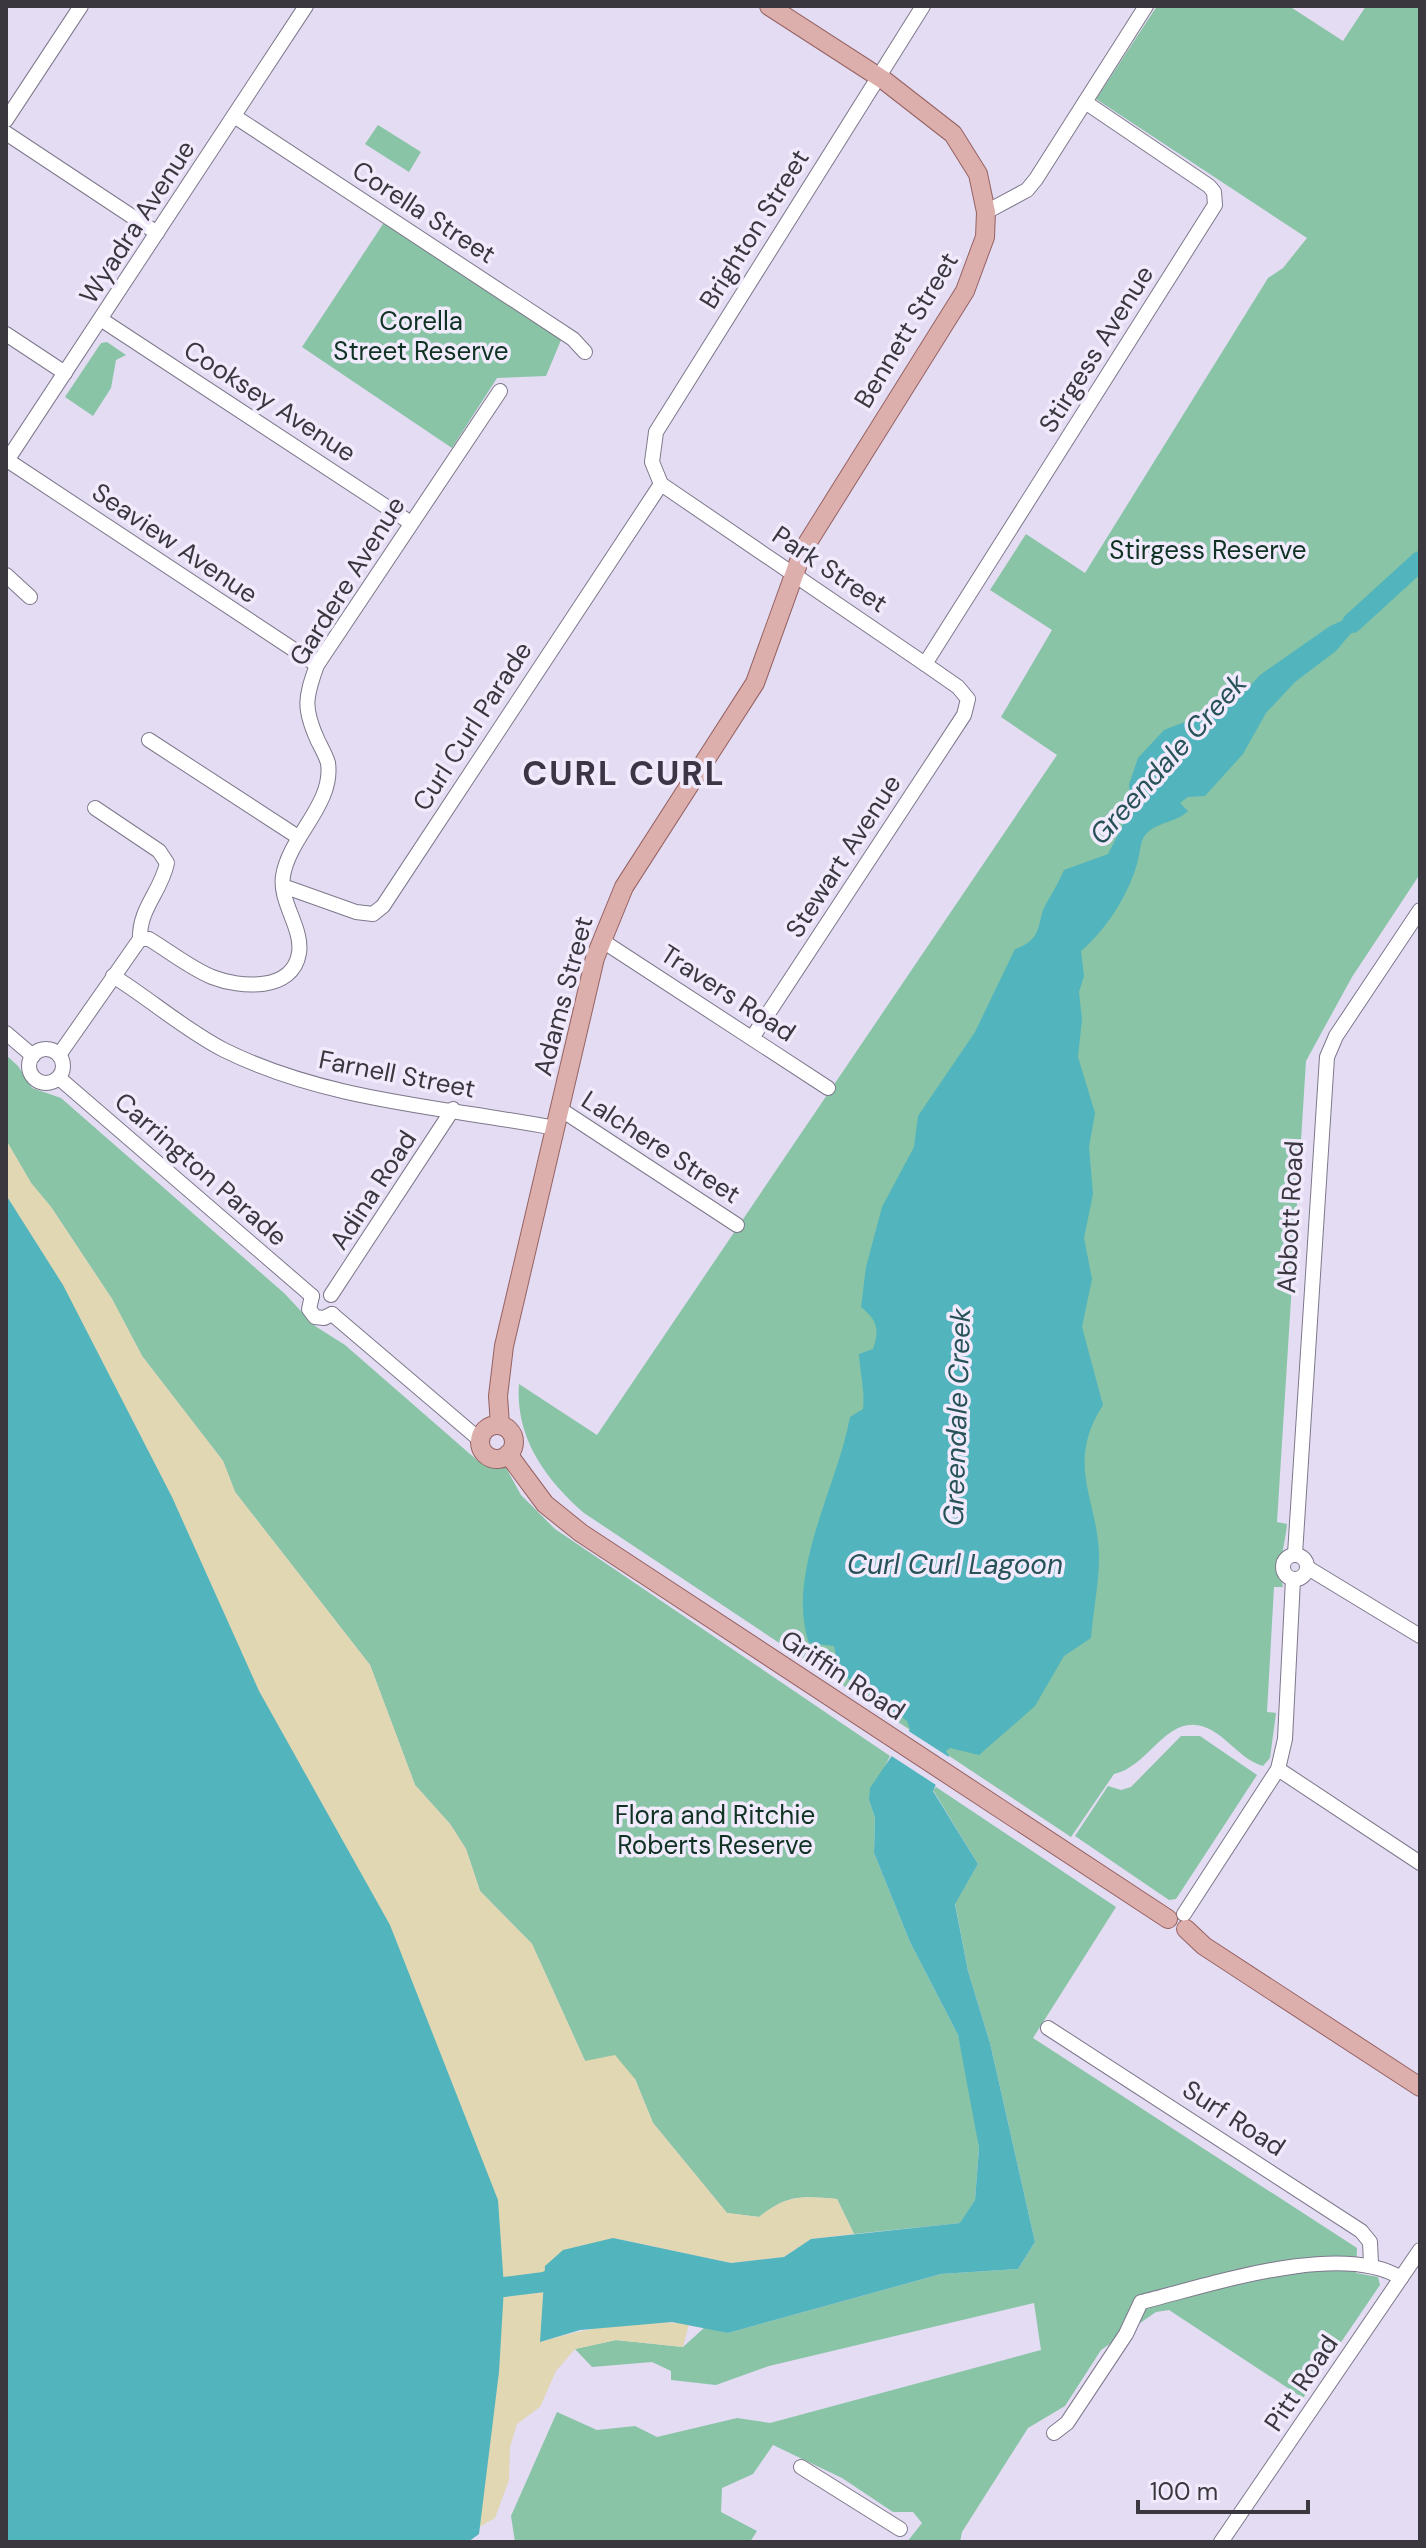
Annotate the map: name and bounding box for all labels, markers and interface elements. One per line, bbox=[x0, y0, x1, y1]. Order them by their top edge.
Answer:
street label: Wyadra Avenue bbox=[71, 134, 203, 310]
street label: Brighton Street bbox=[691, 143, 817, 315]
street label: Corella Street bbox=[346, 153, 502, 271]
street label: Bennett Street bbox=[846, 246, 966, 414]
street label: Stirgess Avenue bbox=[1031, 259, 1161, 439]
park label: Corella Street Reserve bbox=[333, 304, 509, 368]
street label: Cooksey Avenue bbox=[177, 333, 363, 469]
street label: Seaview Avenue bbox=[86, 475, 264, 611]
street label: Gardere Avenue bbox=[281, 490, 413, 672]
street label: Park Street bbox=[766, 518, 894, 620]
park label: Stirgess Reserve bbox=[1109, 533, 1307, 567]
street label: Curl Curl Parade bbox=[405, 635, 539, 817]
water label: Greendale Creek bbox=[1081, 665, 1255, 853]
district label: CURL CURL bbox=[522, 751, 726, 796]
street label: Stewart Avenue bbox=[778, 768, 908, 944]
street label: Adams Street bbox=[525, 912, 601, 1080]
street label: Travers Road bbox=[654, 937, 802, 1049]
street label: Farnell Street bbox=[316, 1042, 478, 1106]
street label: Lalchere Street bbox=[575, 1083, 747, 1211]
street label: Carrington Parade bbox=[107, 1085, 295, 1253]
street label: Adina Road bbox=[322, 1124, 424, 1256]
street label: Abbott Road bbox=[1269, 1140, 1311, 1294]
water label: Greendale Creek bbox=[935, 1306, 979, 1527]
water label: Curl Curl Lagoon bbox=[847, 1546, 1063, 1583]
street label: Griffin Road bbox=[774, 1622, 912, 1728]
park label: Flora and Ritchie Roberts Reserve bbox=[615, 1798, 815, 1862]
street label: Surf Road bbox=[1176, 2072, 1292, 2164]
street label: Pitt Road bbox=[1256, 2328, 1346, 2438]
scale bar bbox=[1138, 2464, 1308, 2514]
text: 100 m bbox=[1150, 2476, 1218, 2507]

